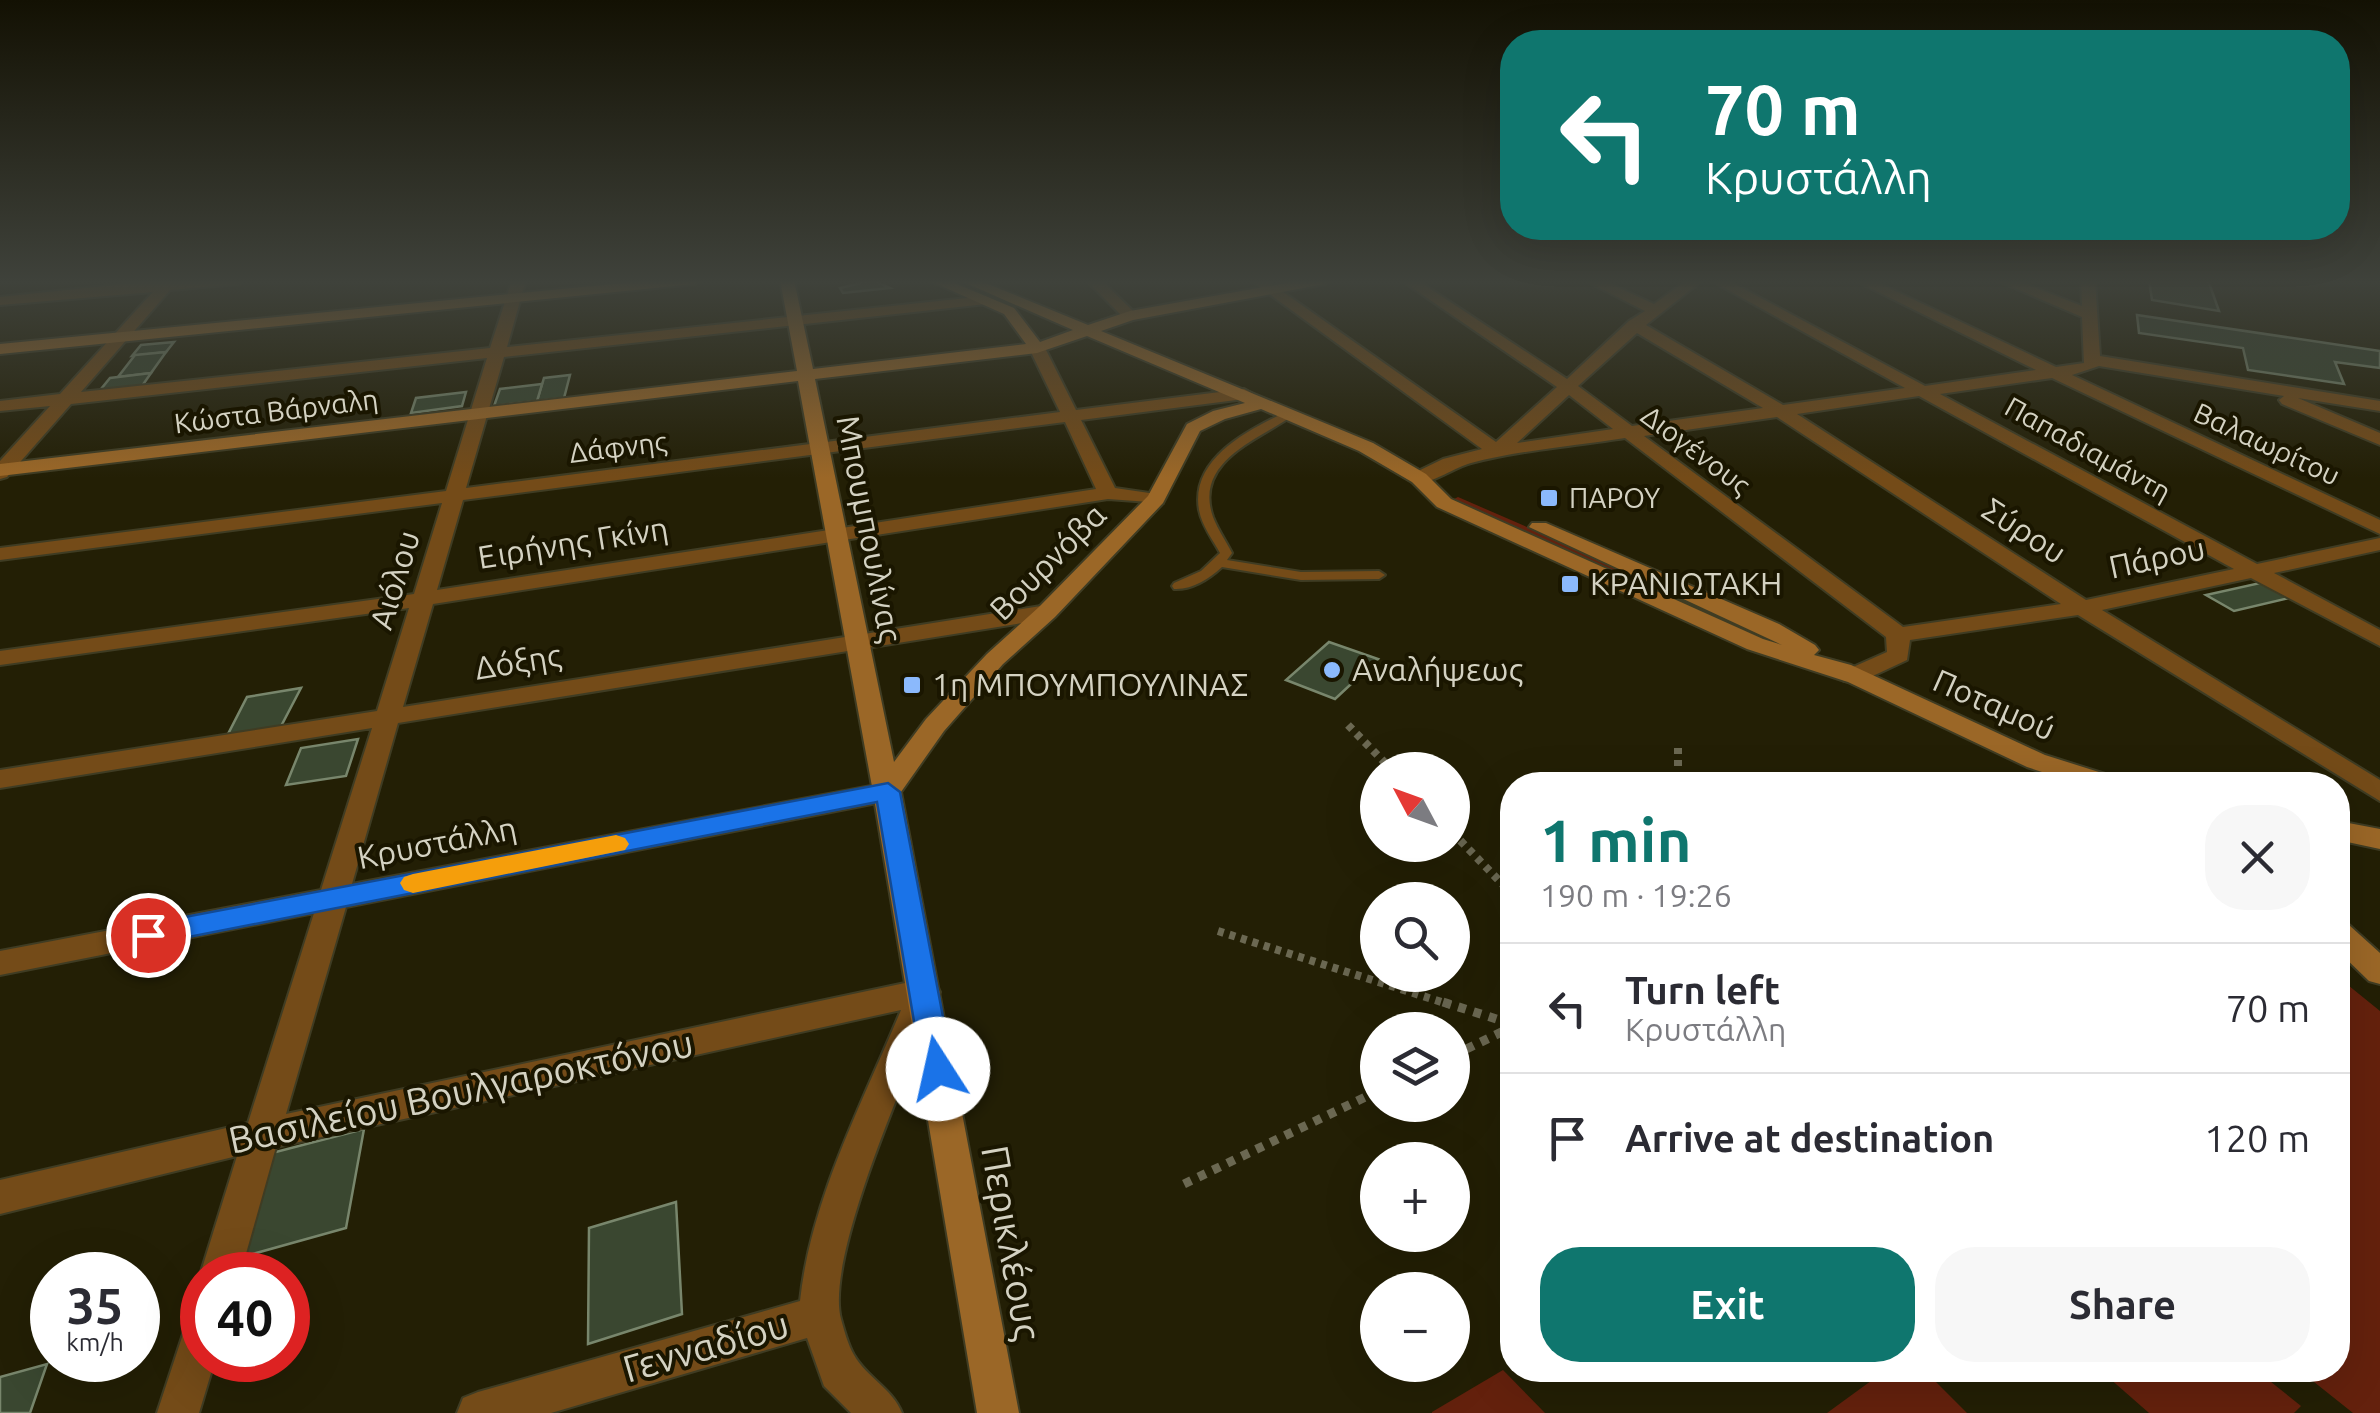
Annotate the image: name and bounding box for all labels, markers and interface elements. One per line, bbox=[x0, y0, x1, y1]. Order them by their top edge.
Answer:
icon: left bbox=[1540, 70, 1670, 200]
text: 70 m bbox=[1705, 70, 1861, 148]
text: Κρυστάλλη bbox=[1705, 152, 1932, 203]
street label: Κώστα Βάρναλη bbox=[172, 383, 380, 438]
street label: Παπαδιαμάντη bbox=[2000, 390, 2177, 507]
street label: Βαλαωρίτου bbox=[2189, 396, 2345, 491]
street label: Διογένους bbox=[1635, 399, 1757, 501]
street label: Μπουμπουλίνας bbox=[829, 412, 910, 645]
street label: Δάφνης bbox=[567, 425, 669, 469]
place label: ΠΑΡΟΥ bbox=[1569, 482, 1660, 513]
marker: ΠΑΡΟΥ bbox=[1538, 487, 1560, 509]
street label: Σύρου bbox=[1976, 490, 2073, 570]
street label: Βουρνόβα bbox=[982, 496, 1113, 627]
street label: Ειρήνης Γκίνη bbox=[475, 509, 671, 576]
street label: Αιόλου bbox=[362, 526, 426, 633]
street label: Πάρου bbox=[2106, 529, 2208, 585]
place label: ΚΡΑΝΙΩΤΑΚΗ bbox=[1590, 565, 1782, 601]
marker: ΚΡΑΝΙΩΤΑΚΗ bbox=[1559, 573, 1581, 595]
street label: Δόξης bbox=[472, 636, 564, 687]
place label: Αναλήψεως bbox=[1352, 651, 1523, 688]
marker: Αναλήψεως bbox=[1321, 659, 1343, 681]
street label: Ποταμού bbox=[1928, 661, 2061, 747]
place label: 1η ΜΠΟΥΜΠΟΥΛΙΝΑΣ bbox=[932, 666, 1248, 702]
marker: 1η ΜΠΟΥΜΠΟΥΛΙΝΑΣ bbox=[901, 674, 923, 696]
north arrow bbox=[1360, 752, 1470, 862]
map controls bbox=[1360, 752, 1470, 1382]
button: close bbox=[2205, 805, 2310, 910]
text: 1 min bbox=[1540, 806, 1692, 873]
street label: Κρυστάλλη bbox=[354, 809, 519, 875]
text: 190 m · 19:26 bbox=[1540, 877, 1732, 913]
button: search bbox=[1360, 882, 1470, 992]
pin bbox=[106, 893, 191, 978]
icon: arrive bbox=[121, 908, 176, 963]
text: Turn left bbox=[1625, 969, 1780, 1011]
icon: left bbox=[1540, 981, 1595, 1036]
text: 70 m bbox=[2226, 987, 2310, 1029]
text: Κρυστάλλη bbox=[1625, 1011, 1786, 1047]
button: layers bbox=[1360, 1012, 1470, 1122]
position arrow bbox=[886, 1017, 990, 1121]
street label: Βασιλείου Βουλγαροκτόνου bbox=[225, 1021, 697, 1161]
icon: arrive bbox=[1540, 1111, 1595, 1166]
text: Arrive at destination bbox=[1625, 1117, 1994, 1159]
text: 120 m bbox=[2204, 1117, 2310, 1159]
street label: Περικλέους bbox=[973, 1142, 1050, 1344]
button: + bbox=[1360, 1142, 1470, 1252]
button: Exit bbox=[1540, 1247, 1915, 1362]
button: Share bbox=[1935, 1247, 2310, 1362]
speed limit sign: 40 bbox=[180, 1252, 310, 1382]
button: − bbox=[1360, 1272, 1470, 1382]
text: 35 bbox=[67, 1277, 123, 1333]
street label: Γενναδίου bbox=[618, 1302, 793, 1390]
text: km/h bbox=[66, 1328, 124, 1356]

